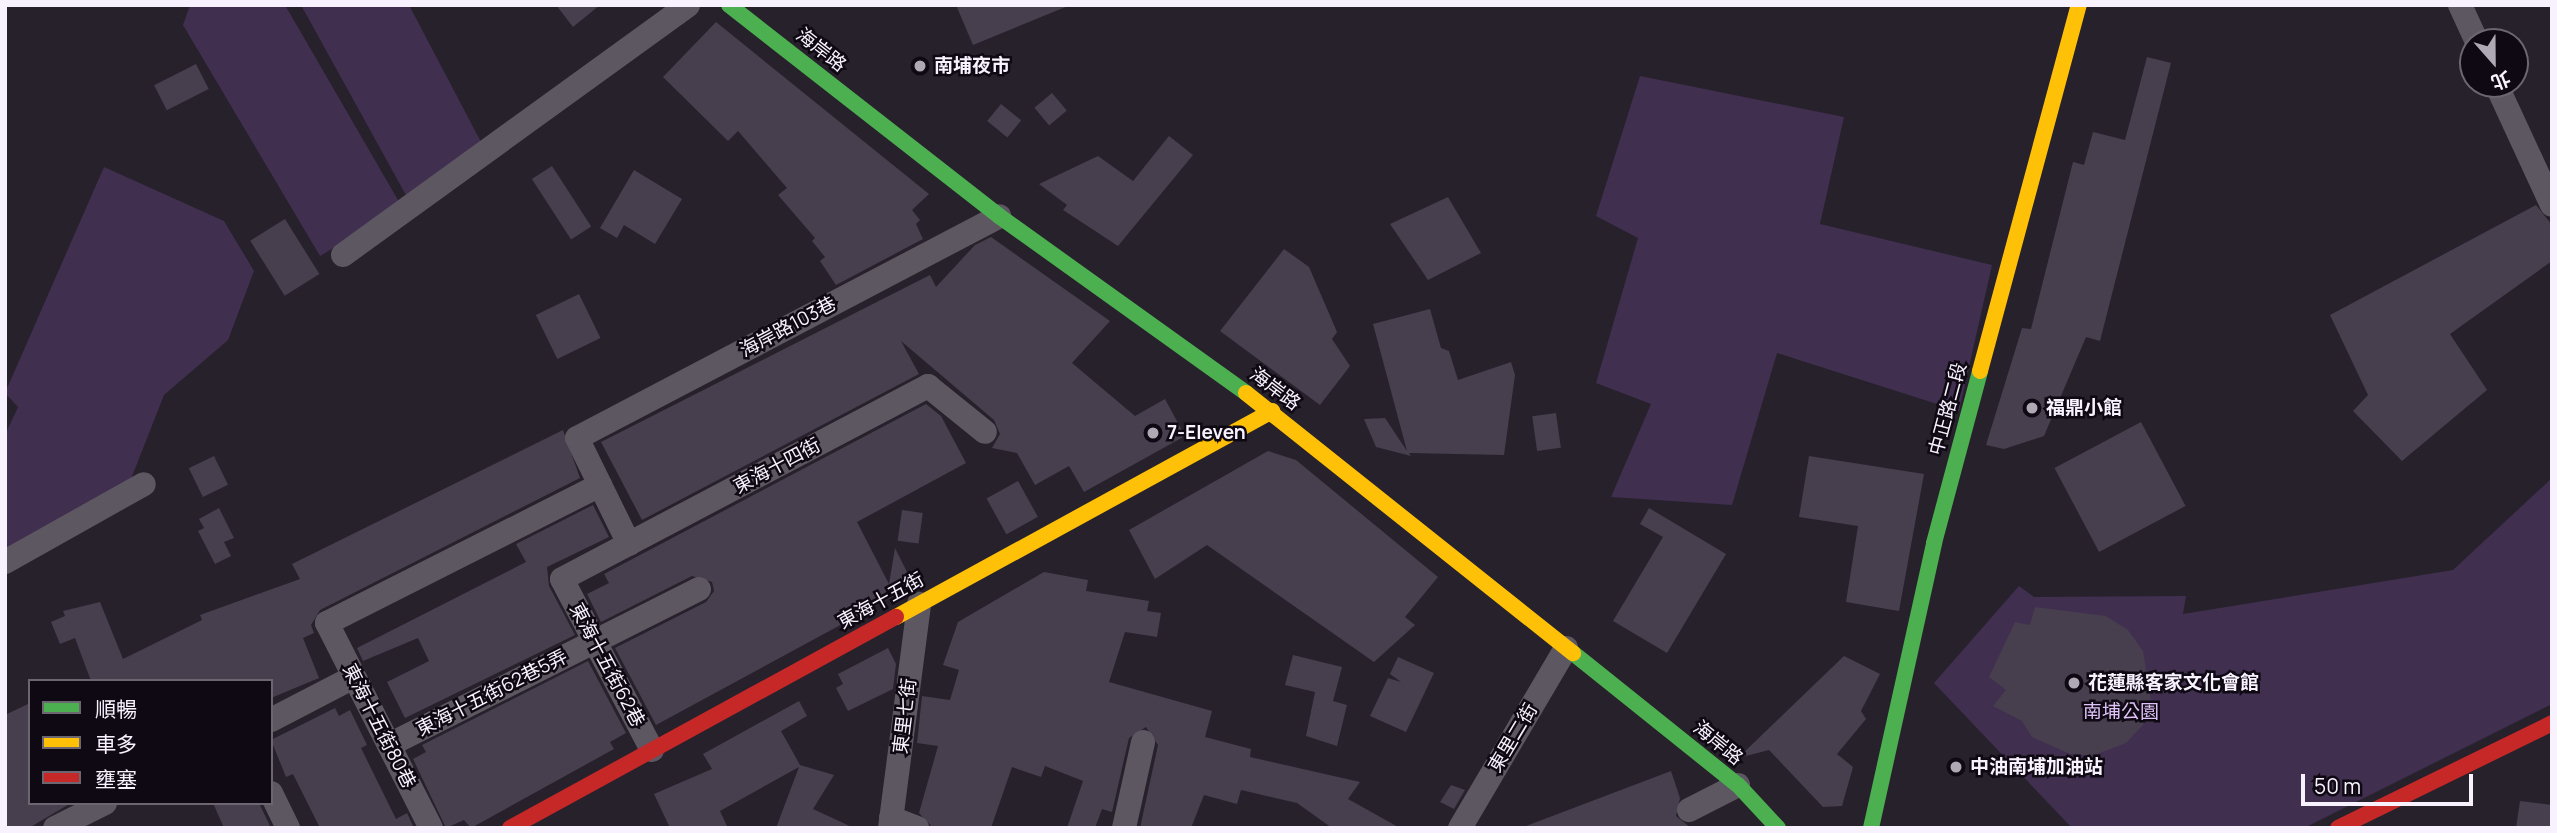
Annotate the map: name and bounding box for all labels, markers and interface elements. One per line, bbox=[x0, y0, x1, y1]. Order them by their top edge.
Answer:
street label: 海岸路 bbox=[792, 23, 850, 77]
north arrow bbox=[2459, 28, 2529, 98]
place label: 南埔夜市 bbox=[934, 55, 1010, 77]
marker: 南埔夜市 bbox=[912, 58, 928, 74]
text: 北 bbox=[2487, 65, 2514, 96]
street label: 海岸路103巷 bbox=[736, 292, 840, 362]
street label: 中正路二段 bbox=[1925, 360, 1971, 458]
street label: 海岸路 bbox=[1245, 363, 1305, 415]
place label: 福鼎小館 bbox=[2046, 397, 2122, 419]
marker: 福鼎小館 bbox=[2024, 400, 2040, 416]
place label: 7-Eleven bbox=[1167, 422, 1246, 444]
marker: 7-Eleven bbox=[1145, 425, 1161, 441]
street label: 東海十四街 bbox=[730, 434, 824, 498]
street label: 東海十五街 bbox=[834, 568, 928, 634]
street label: 東海十五街62巷 bbox=[565, 599, 649, 731]
street label: 東海十五街62巷5弄 bbox=[413, 645, 571, 741]
street label: 東海十五街80巷 bbox=[338, 660, 420, 792]
place label: 花蓮縣客家文化會館 bbox=[2088, 672, 2259, 694]
marker: 花蓮縣客家文化會館 bbox=[2066, 675, 2082, 691]
street label: 東里七街 bbox=[889, 677, 921, 755]
legend bbox=[28, 679, 273, 805]
text: 順暢 bbox=[95, 695, 137, 723]
street label: 東里二街 bbox=[1484, 700, 1542, 776]
park label: 南埔公園 bbox=[2083, 701, 2159, 723]
street label: 海岸路 bbox=[1689, 716, 1747, 770]
text: 車多 bbox=[95, 730, 137, 758]
place label: 中油南埔加油站 bbox=[1970, 756, 2103, 778]
marker: 中油南埔加油站 bbox=[1948, 759, 1964, 775]
scale bar bbox=[2305, 760, 2476, 804]
text: 壅塞 bbox=[95, 765, 137, 793]
text: 50 m bbox=[2314, 772, 2361, 800]

